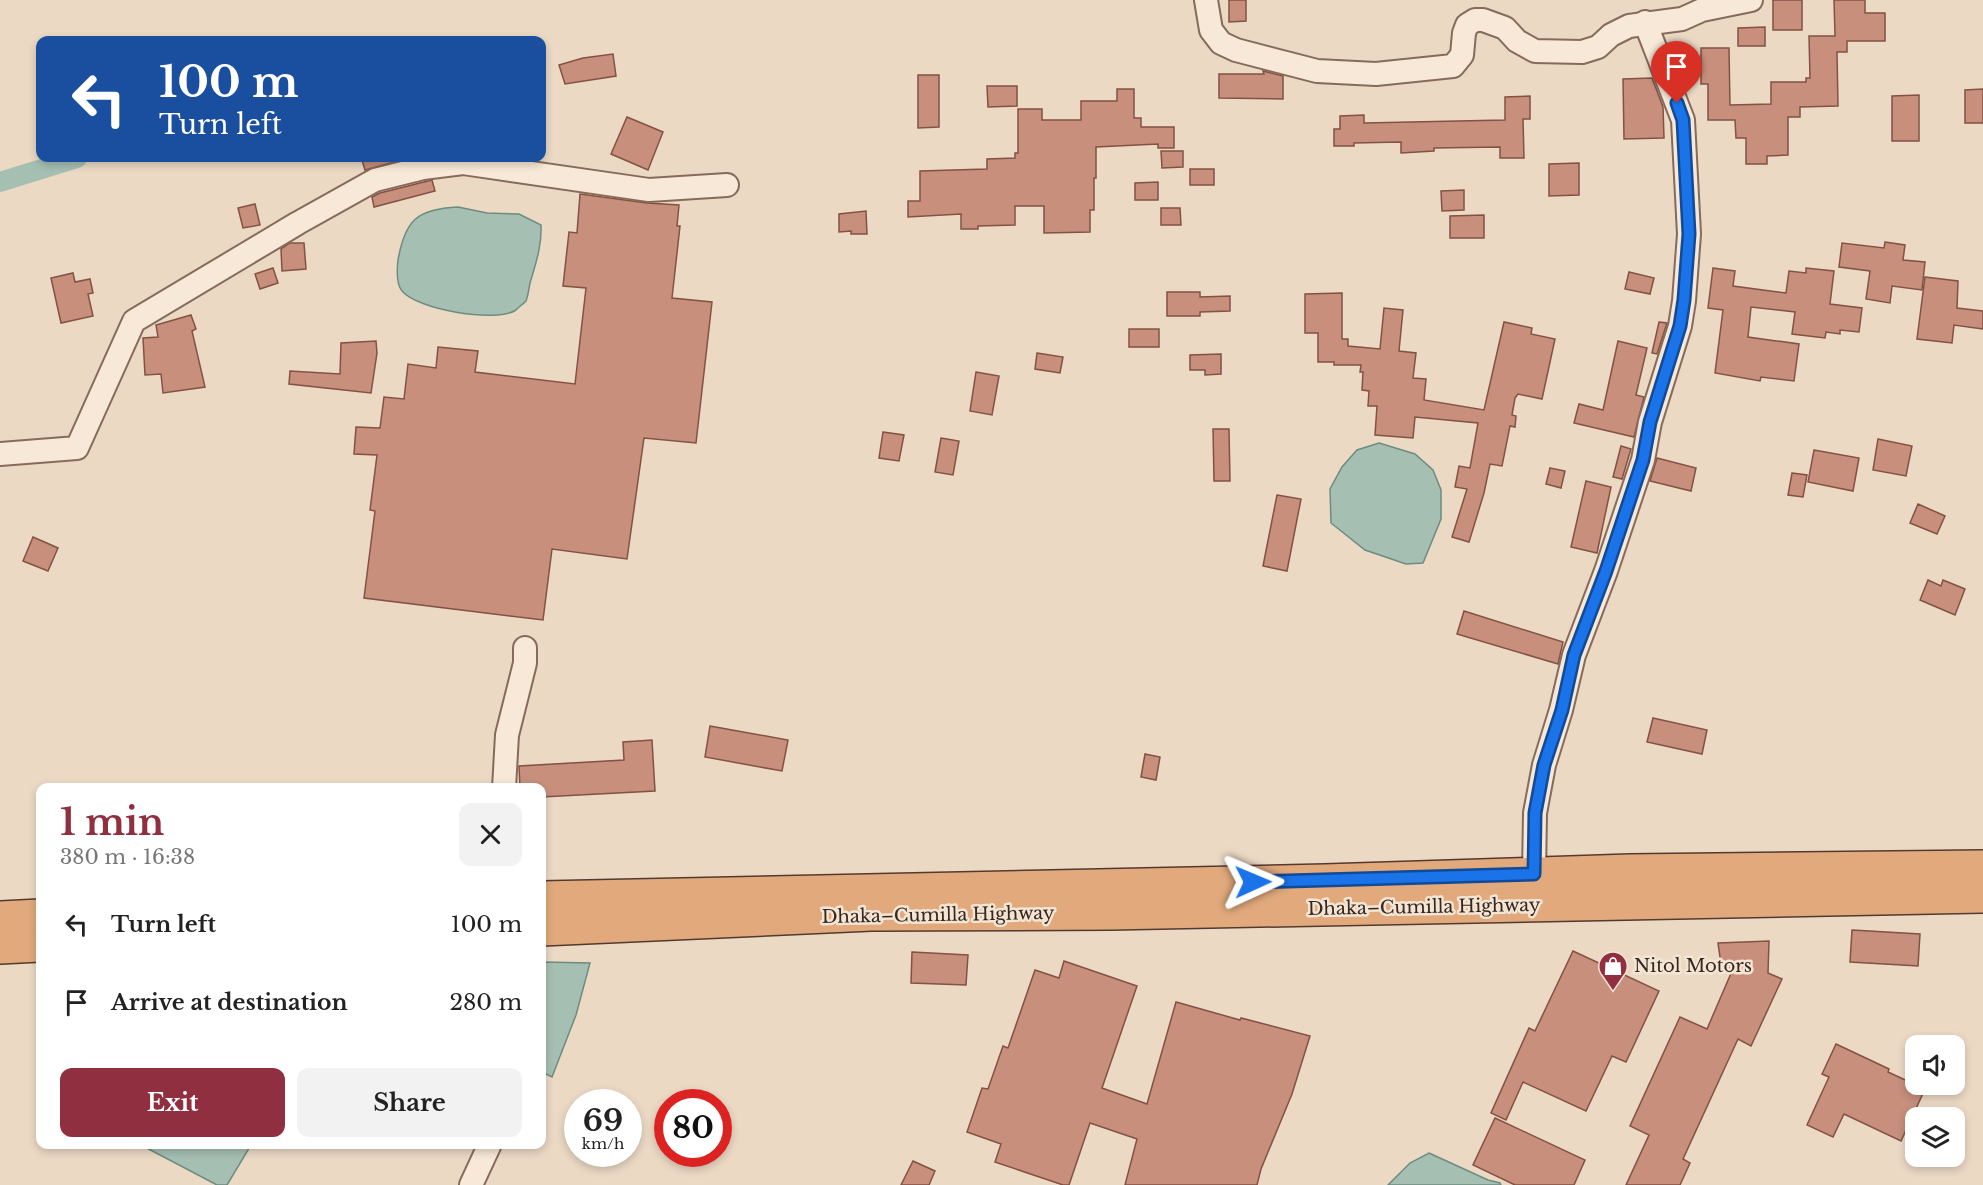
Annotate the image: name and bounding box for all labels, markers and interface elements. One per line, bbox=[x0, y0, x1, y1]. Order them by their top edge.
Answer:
pin bbox=[1651, 41, 1702, 103]
icon: arrive bbox=[1660, 50, 1693, 83]
text: 100 m bbox=[159, 56, 298, 108]
icon: left bbox=[60, 60, 138, 138]
text: Turn left bbox=[159, 108, 282, 141]
text: 1 min bbox=[60, 800, 164, 845]
button: close bbox=[459, 803, 522, 866]
text: 380 m · 16:38 bbox=[60, 845, 195, 869]
position arrow bbox=[1221, 850, 1285, 914]
street label: Dhaka–Cumilla Highway bbox=[1308, 894, 1541, 920]
street label: Dhaka–Cumilla Highway bbox=[822, 902, 1055, 928]
icon: left bbox=[60, 908, 93, 941]
text: Turn left bbox=[111, 911, 216, 938]
text: 100 m bbox=[451, 911, 522, 938]
shop icon: Nitol Motors bbox=[1597, 950, 1629, 992]
place label: Nitol Motors bbox=[1634, 955, 1752, 977]
icon: arrive bbox=[60, 986, 93, 1019]
text: Arrive at destination bbox=[111, 989, 348, 1016]
text: 280 m bbox=[449, 989, 522, 1016]
map controls bbox=[1905, 1035, 1965, 1167]
button: sound bbox=[1905, 1035, 1965, 1095]
button: Exit bbox=[60, 1068, 285, 1137]
button: Share bbox=[297, 1068, 522, 1137]
speed limit sign: 80 bbox=[654, 1089, 732, 1167]
text: 69 bbox=[583, 1102, 623, 1139]
button: layers bbox=[1905, 1107, 1965, 1167]
text: km/h bbox=[582, 1134, 624, 1153]

